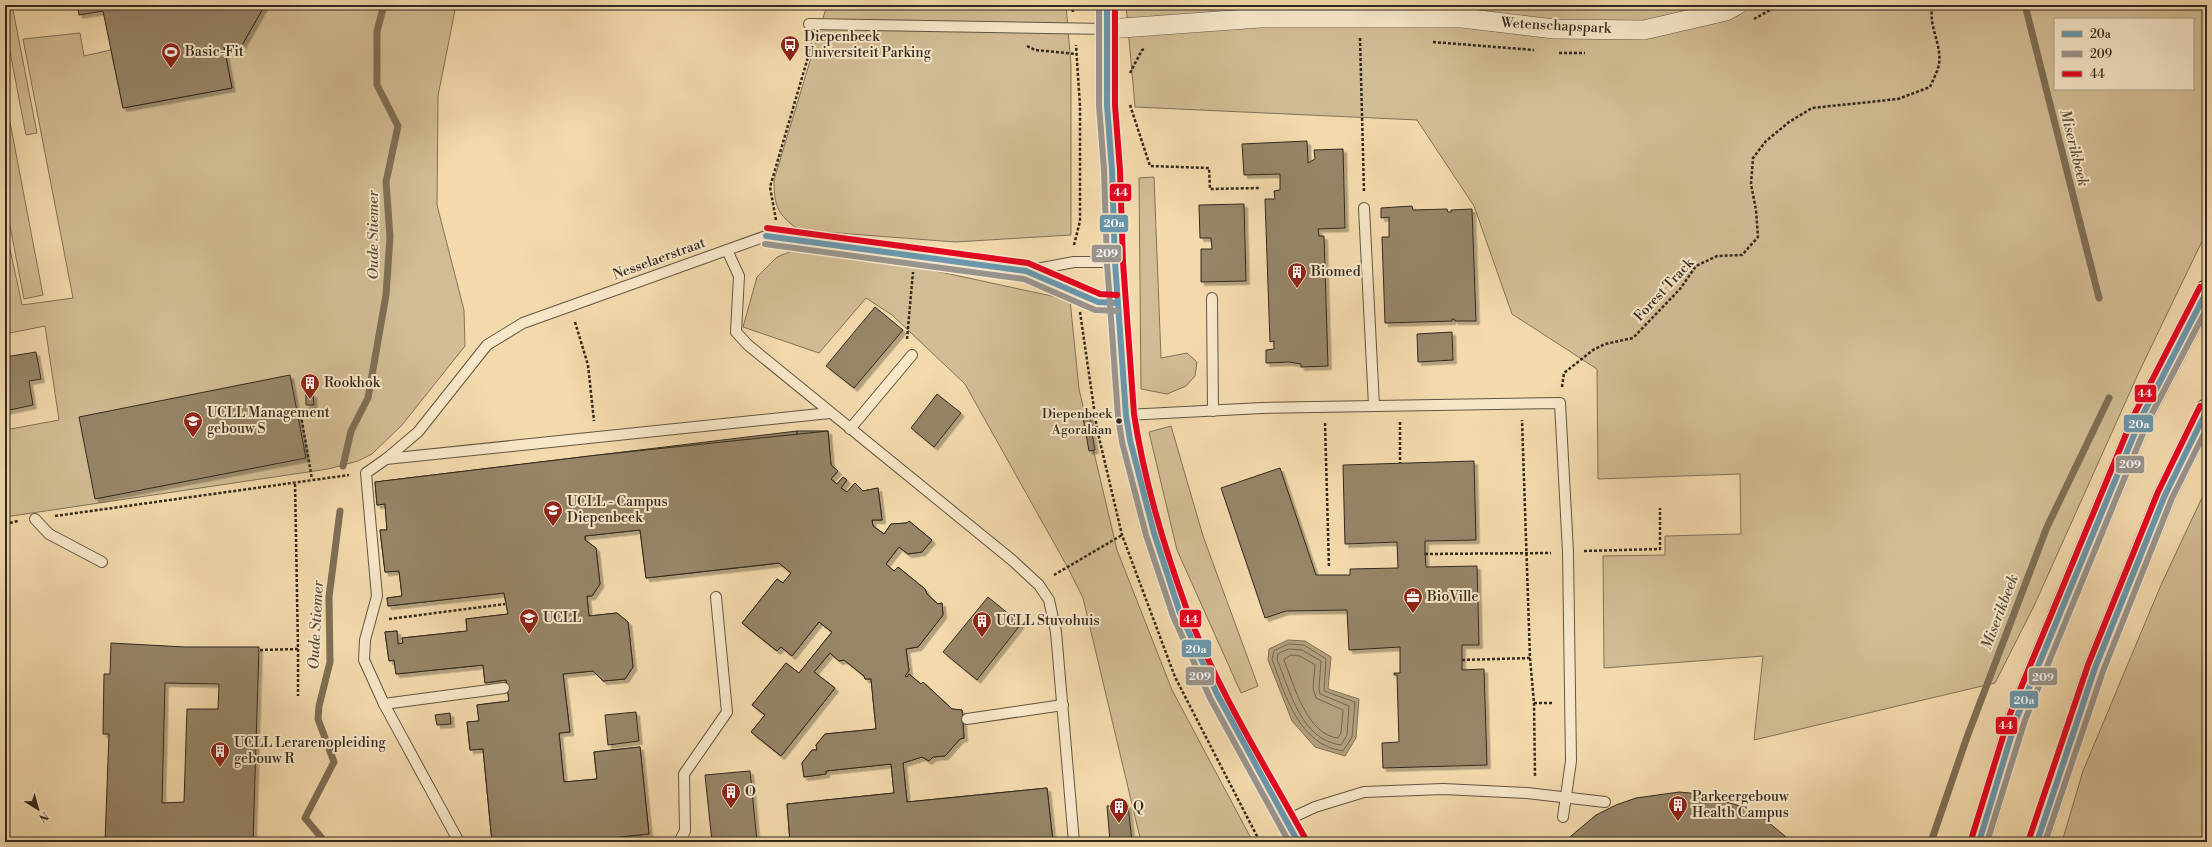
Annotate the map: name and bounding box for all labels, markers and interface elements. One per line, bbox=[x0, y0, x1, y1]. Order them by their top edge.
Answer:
street label: Wetenschapspark bbox=[1499, 14, 1612, 38]
legend bbox=[2054, 18, 2194, 90]
text: 20a bbox=[2090, 27, 2112, 42]
place label: Diepenbeek Universiteit Parking bbox=[804, 28, 932, 62]
bus stop icon: Diepenbeek Universiteit Parking bbox=[779, 34, 801, 62]
sports icon: Basic-Fit bbox=[160, 41, 182, 69]
place label: Basic-Fit bbox=[184, 43, 244, 61]
text: 209 bbox=[2090, 47, 2112, 62]
text: 44 bbox=[2090, 67, 2105, 82]
water label: Miserikbeek bbox=[2055, 107, 2093, 189]
line badge: 44 bbox=[1109, 183, 1132, 202]
text: 44 bbox=[1114, 186, 1128, 200]
water label: Oude Stiemer bbox=[364, 190, 383, 280]
line badge: 20a bbox=[1099, 214, 1129, 233]
text: 20a bbox=[1104, 217, 1124, 231]
street label: Nesselaerstraat bbox=[610, 234, 708, 284]
line badge: 209 bbox=[1091, 244, 1122, 263]
text: 209 bbox=[1096, 247, 1118, 261]
street label: Forest Track bbox=[1630, 254, 1698, 325]
building icon: Biomed bbox=[1286, 261, 1308, 289]
place label: Biomed bbox=[1310, 263, 1361, 281]
building icon: Rookhok bbox=[299, 372, 321, 400]
place label: Rookhok bbox=[324, 374, 381, 392]
line badge: 44 bbox=[2134, 384, 2157, 403]
text: 44 bbox=[2138, 387, 2152, 401]
place label: UCLL Management gebouw S bbox=[207, 404, 330, 438]
place label: Diepenbeek Agoralaan bbox=[1042, 406, 1113, 438]
school or university icon: UCLL Management gebouw S bbox=[182, 410, 204, 438]
line badge: 20a bbox=[2123, 414, 2154, 433]
marker: Diepenbeek Agoralaan bbox=[1114, 416, 1124, 426]
text: 20a bbox=[2129, 418, 2149, 432]
line badge: 209 bbox=[2115, 455, 2145, 474]
text: 209 bbox=[2119, 458, 2141, 472]
place label: UCLL - Campus Diepenbeek bbox=[567, 493, 668, 527]
school or university icon: UCLL - Campus Diepenbeek bbox=[542, 499, 564, 527]
water label: Miserikbeek bbox=[1977, 572, 2023, 652]
water label: Oude Stiemer bbox=[304, 579, 328, 670]
office icon: BioVille bbox=[1402, 586, 1424, 614]
place label: BioVille bbox=[1426, 588, 1479, 606]
school or university icon: UCLL bbox=[518, 607, 540, 635]
place label: UCLL bbox=[543, 609, 581, 627]
line badge: 44 bbox=[1179, 609, 1202, 628]
building icon: UCLL Stuvohuis bbox=[971, 610, 993, 638]
place label: UCLL Stuvohuis bbox=[996, 612, 1100, 630]
text: 44 bbox=[1184, 613, 1198, 627]
line badge: 20a bbox=[1181, 639, 1212, 658]
text: 20a bbox=[1186, 643, 1206, 657]
line badge: 209 bbox=[1185, 666, 1215, 686]
line badge: 209 bbox=[2028, 667, 2058, 686]
text: 209 bbox=[1189, 670, 1211, 684]
text: 209 bbox=[2032, 671, 2054, 685]
line badge: 20a bbox=[2009, 690, 2039, 709]
text: 20a bbox=[2014, 694, 2034, 708]
line badge: 44 bbox=[1995, 716, 2018, 735]
text: 44 bbox=[1999, 719, 2013, 733]
place label: UCLL Lerarenopleiding gebouw R bbox=[234, 734, 387, 768]
building icon: UCLL Lerarenopleiding gebouw R bbox=[209, 740, 231, 768]
building icon: O bbox=[720, 781, 742, 809]
place label: O bbox=[745, 783, 756, 801]
place label: Parkeergebouw Health Campus bbox=[1692, 788, 1789, 822]
north arrow bbox=[18, 789, 58, 829]
building icon: Parkeergebouw Health Campus bbox=[1667, 794, 1689, 822]
building icon: Q bbox=[1108, 796, 1130, 824]
place label: Q bbox=[1133, 798, 1144, 816]
text: N bbox=[35, 808, 51, 825]

